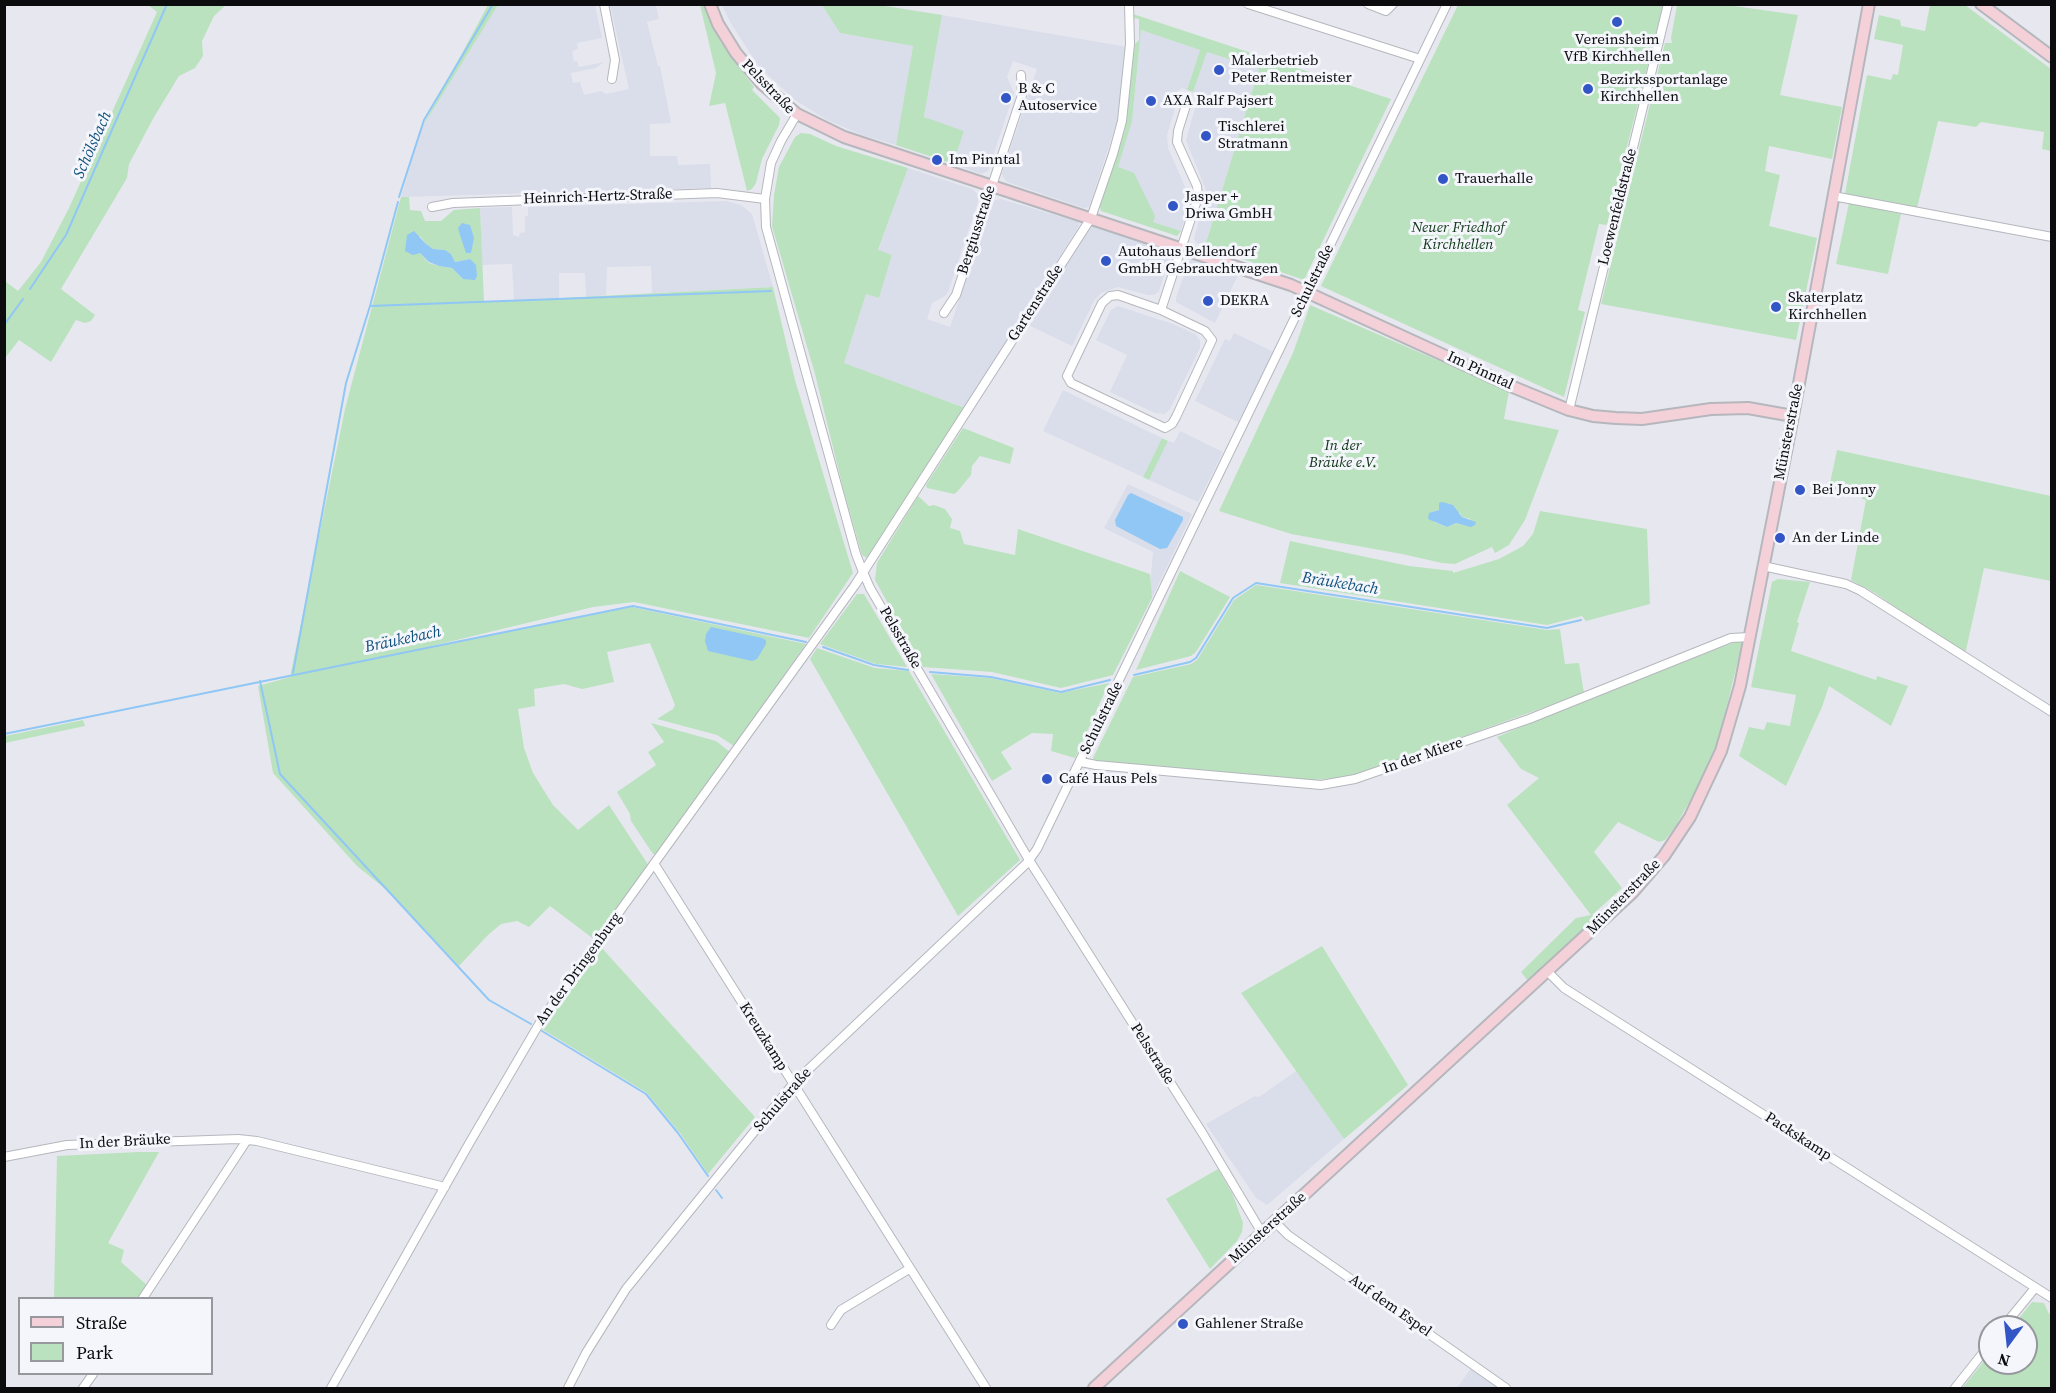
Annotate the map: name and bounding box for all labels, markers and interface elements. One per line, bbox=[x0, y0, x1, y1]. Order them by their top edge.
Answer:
marker: Vereinsheim VfB Kirchhellen bbox=[1610, 15, 1624, 29]
place label: Vereinsheim VfB Kirchhellen bbox=[1564, 31, 1670, 66]
place label: Malerbetrieb Peter Rentmeister bbox=[1231, 52, 1352, 87]
street label: Pelsstraße bbox=[738, 56, 798, 118]
marker: Malerbetrieb Peter Rentmeister bbox=[1212, 63, 1226, 77]
place label: Bezirkssportanlage Kirchhellen bbox=[1600, 71, 1728, 106]
place label: B & C Autoservice bbox=[1018, 80, 1097, 115]
marker: Bezirkssportanlage Kirchhellen bbox=[1581, 82, 1595, 96]
marker: B & C Autoservice bbox=[999, 91, 1013, 105]
place label: AXA Ralf Pajsert bbox=[1163, 92, 1273, 110]
marker: AXA Ralf Pajsert bbox=[1144, 94, 1158, 108]
water label: Schölsbach bbox=[70, 109, 116, 181]
place label: Tischlerei Stratmann bbox=[1218, 118, 1288, 153]
marker: Tischlerei Stratmann bbox=[1199, 129, 1213, 143]
street label: Loewenfeldstraße bbox=[1595, 147, 1641, 267]
place label: Im Pinntal bbox=[949, 151, 1020, 169]
marker: Im Pinntal bbox=[930, 153, 944, 167]
place label: Trauerhalle bbox=[1455, 170, 1533, 188]
marker: Trauerhalle bbox=[1436, 172, 1450, 186]
street label: Bergiusstraße bbox=[954, 183, 1000, 277]
street label: Heinrich-Hertz-Straße bbox=[523, 185, 673, 209]
place label: Jasper + Driwa GmbH bbox=[1185, 188, 1273, 223]
marker: Jasper + Driwa GmbH bbox=[1166, 199, 1180, 213]
park label: Neuer Friedhof Kirchhellen bbox=[1411, 219, 1505, 254]
street label: Schulstraße bbox=[1288, 242, 1338, 320]
place label: Autohaus Bellendorf GmbH Gebrauchtwagen bbox=[1118, 243, 1278, 278]
marker: Autohaus Bellendorf GmbH Gebrauchtwagen bbox=[1099, 254, 1113, 268]
street label: Gartenstraße bbox=[1005, 261, 1067, 345]
place label: Skaterplatz Kirchhellen bbox=[1788, 289, 1867, 324]
place label: DEKRA bbox=[1220, 292, 1269, 310]
marker: DEKRA bbox=[1201, 294, 1215, 308]
marker: Skaterplatz Kirchhellen bbox=[1769, 300, 1783, 314]
street label: Im Pinntal bbox=[1444, 348, 1516, 394]
street label: Münsterstraße bbox=[1771, 382, 1807, 482]
park label: In der Bräuke e.V. bbox=[1309, 437, 1377, 472]
place label: Bei Jonny bbox=[1812, 481, 1876, 499]
marker: Bei Jonny bbox=[1793, 483, 1807, 497]
place label: An der Linde bbox=[1792, 529, 1879, 547]
marker: An der Linde bbox=[1773, 531, 1787, 545]
water label: Bräukebach bbox=[1300, 568, 1380, 600]
street label: Pelsstraße bbox=[875, 604, 925, 672]
water label: Bräukebach bbox=[363, 623, 443, 657]
street label: Schulstraße bbox=[1077, 679, 1127, 757]
street label: In der Miere bbox=[1381, 734, 1465, 778]
place label: Café Haus Pels bbox=[1059, 770, 1157, 788]
marker: Café Haus Pels bbox=[1040, 772, 1054, 786]
street label: Münsterstraße bbox=[1583, 855, 1665, 939]
street label: An der Dringenburg bbox=[532, 909, 626, 1029]
street label: Kreuzkamp bbox=[735, 999, 791, 1075]
street label: Pelsstraße bbox=[1126, 1020, 1178, 1088]
street label: Schulstraße bbox=[750, 1064, 816, 1136]
street label: Packskamp bbox=[1761, 1109, 1835, 1165]
street label: In der Bräuke bbox=[79, 1131, 171, 1153]
street label: Münsterstraße bbox=[1226, 1189, 1310, 1267]
street label: Auf dem Espel bbox=[1345, 1271, 1435, 1341]
legend bbox=[18, 1297, 213, 1375]
text: Straße bbox=[76, 1310, 127, 1335]
place label: Gahlener Straße bbox=[1195, 1315, 1303, 1333]
north arrow bbox=[1978, 1315, 2038, 1375]
marker: Gahlener Straße bbox=[1176, 1317, 1190, 1331]
text: Park bbox=[76, 1340, 113, 1365]
text: N bbox=[1995, 1348, 2012, 1373]

